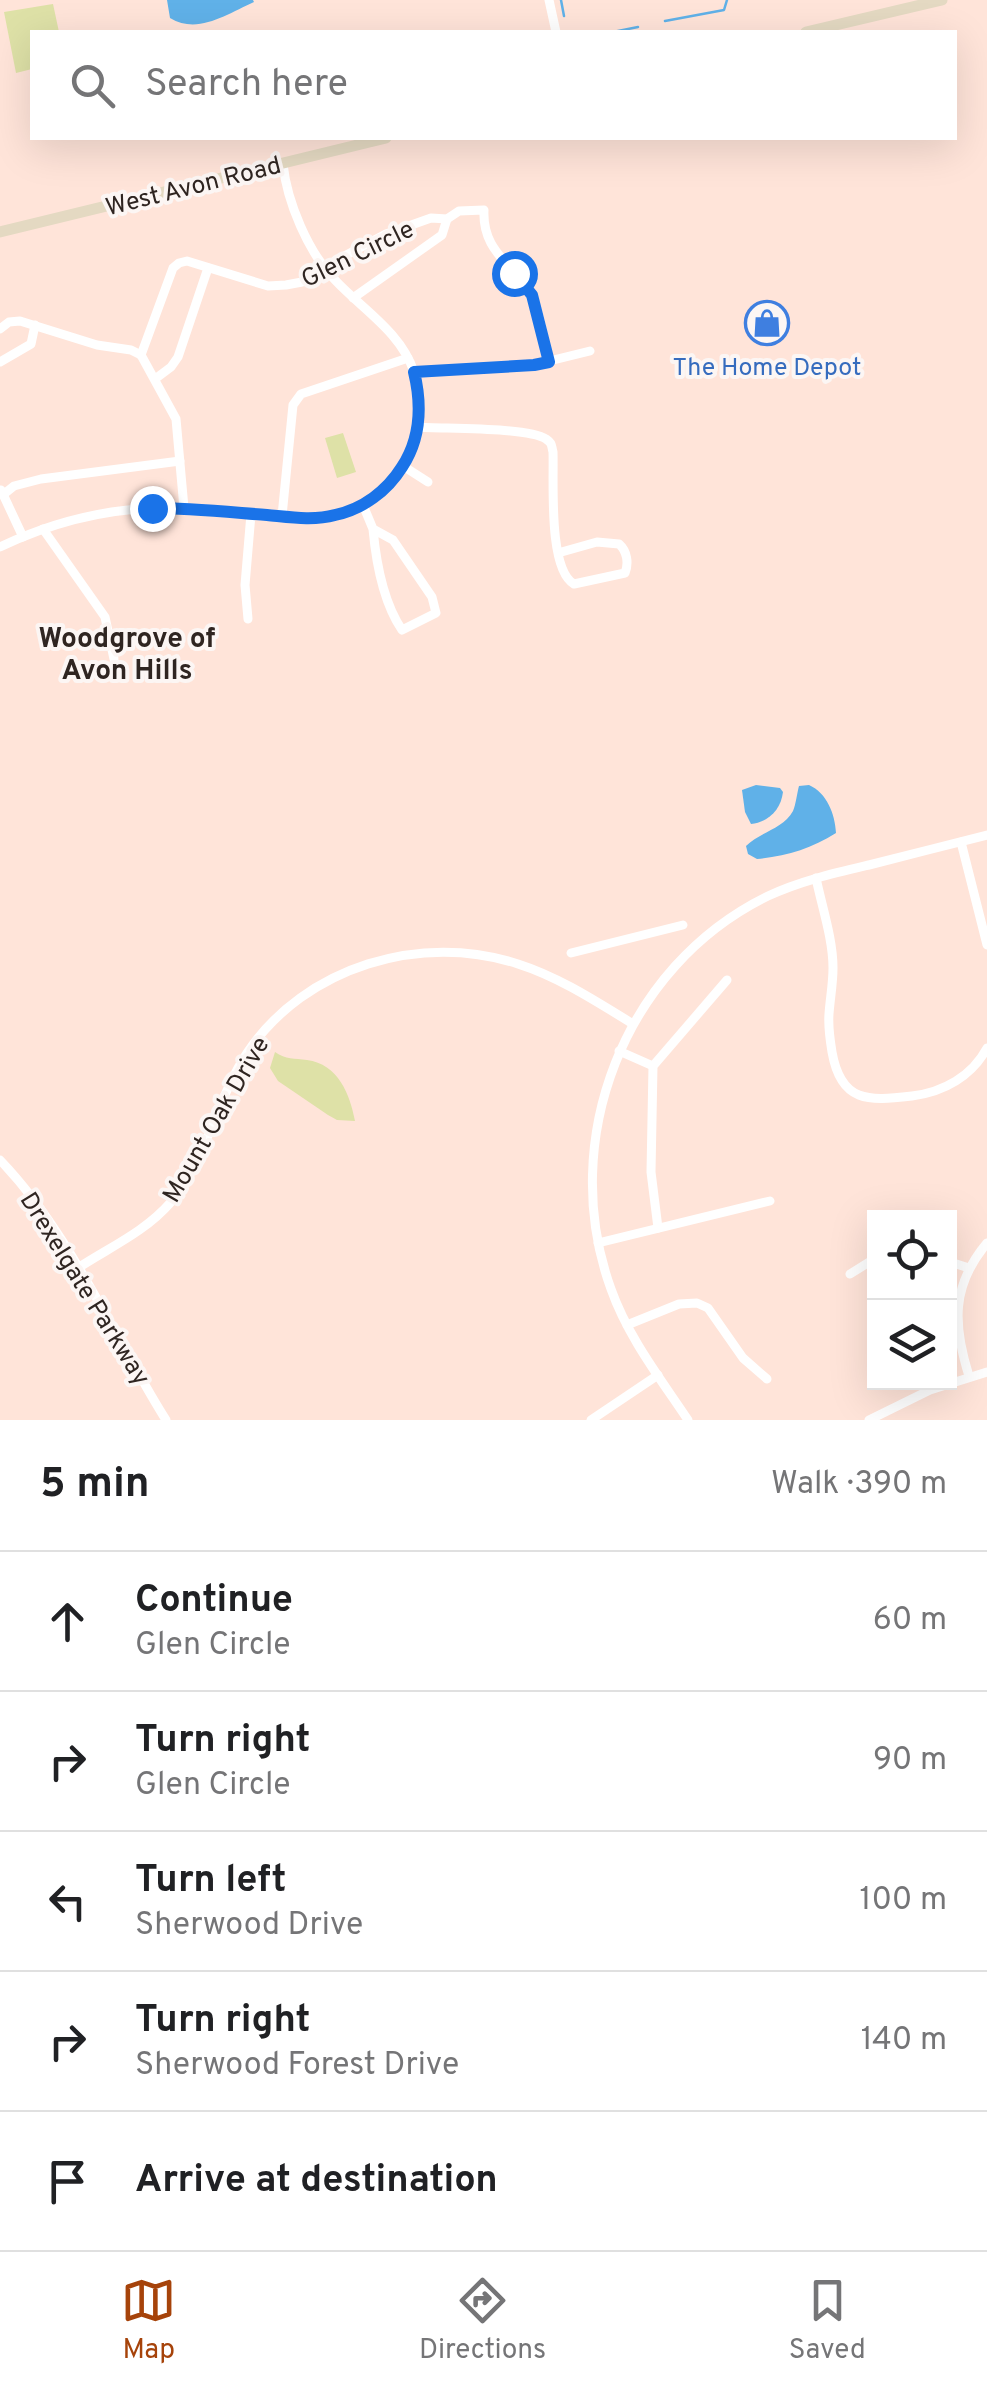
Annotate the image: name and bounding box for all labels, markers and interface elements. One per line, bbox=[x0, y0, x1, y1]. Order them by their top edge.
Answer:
search box bbox=[30, 30, 957, 140]
icon: search bbox=[65, 58, 120, 113]
text: Search here bbox=[145, 61, 348, 110]
street label: West Avon Road bbox=[103, 151, 285, 225]
street label: Glen Circle bbox=[297, 215, 420, 297]
route start bbox=[492, 251, 538, 297]
shop icon: The Home Depot bbox=[744, 300, 790, 346]
place label: The Home Depot bbox=[673, 353, 861, 385]
route end bbox=[130, 486, 176, 532]
district label: Woodgrove of Avon Hills bbox=[39, 622, 215, 690]
street label: Mount Oak Drive bbox=[157, 1032, 278, 1209]
street label: Drexelgate Parkway bbox=[11, 1187, 156, 1392]
map controls bbox=[867, 1210, 957, 1390]
button: locate bbox=[867, 1210, 957, 1300]
button: layers bbox=[867, 1300, 957, 1390]
text: 5 min bbox=[40, 1459, 150, 1512]
text: Walk · 390 m bbox=[771, 1465, 947, 1505]
text: Continue bbox=[135, 1577, 293, 1626]
icon: ahead bbox=[40, 1594, 95, 1649]
text: 60 m bbox=[873, 1601, 947, 1641]
text: Glen Circle bbox=[135, 1626, 291, 1666]
text: Turn right bbox=[135, 1717, 310, 1766]
icon: right bbox=[40, 1734, 95, 1789]
text: 90 m bbox=[873, 1741, 947, 1781]
text: Glen Circle bbox=[135, 1766, 291, 1806]
text: Turn left bbox=[135, 1857, 287, 1906]
icon: left bbox=[40, 1874, 95, 1929]
text: 100 m bbox=[860, 1881, 947, 1921]
text: Sherwood Drive bbox=[135, 1906, 363, 1946]
text: Turn right bbox=[135, 1997, 310, 2046]
icon: right bbox=[40, 2014, 95, 2069]
text: 140 m bbox=[861, 2021, 947, 2061]
text: Sherwood Forest Drive bbox=[135, 2046, 459, 2086]
icon: arrive bbox=[40, 2154, 95, 2209]
text: Arrive at destination bbox=[135, 2157, 498, 2206]
tab: Map bbox=[121, 2273, 176, 2369]
tab: Directions bbox=[419, 2273, 546, 2369]
tab: Saved bbox=[789, 2273, 866, 2369]

